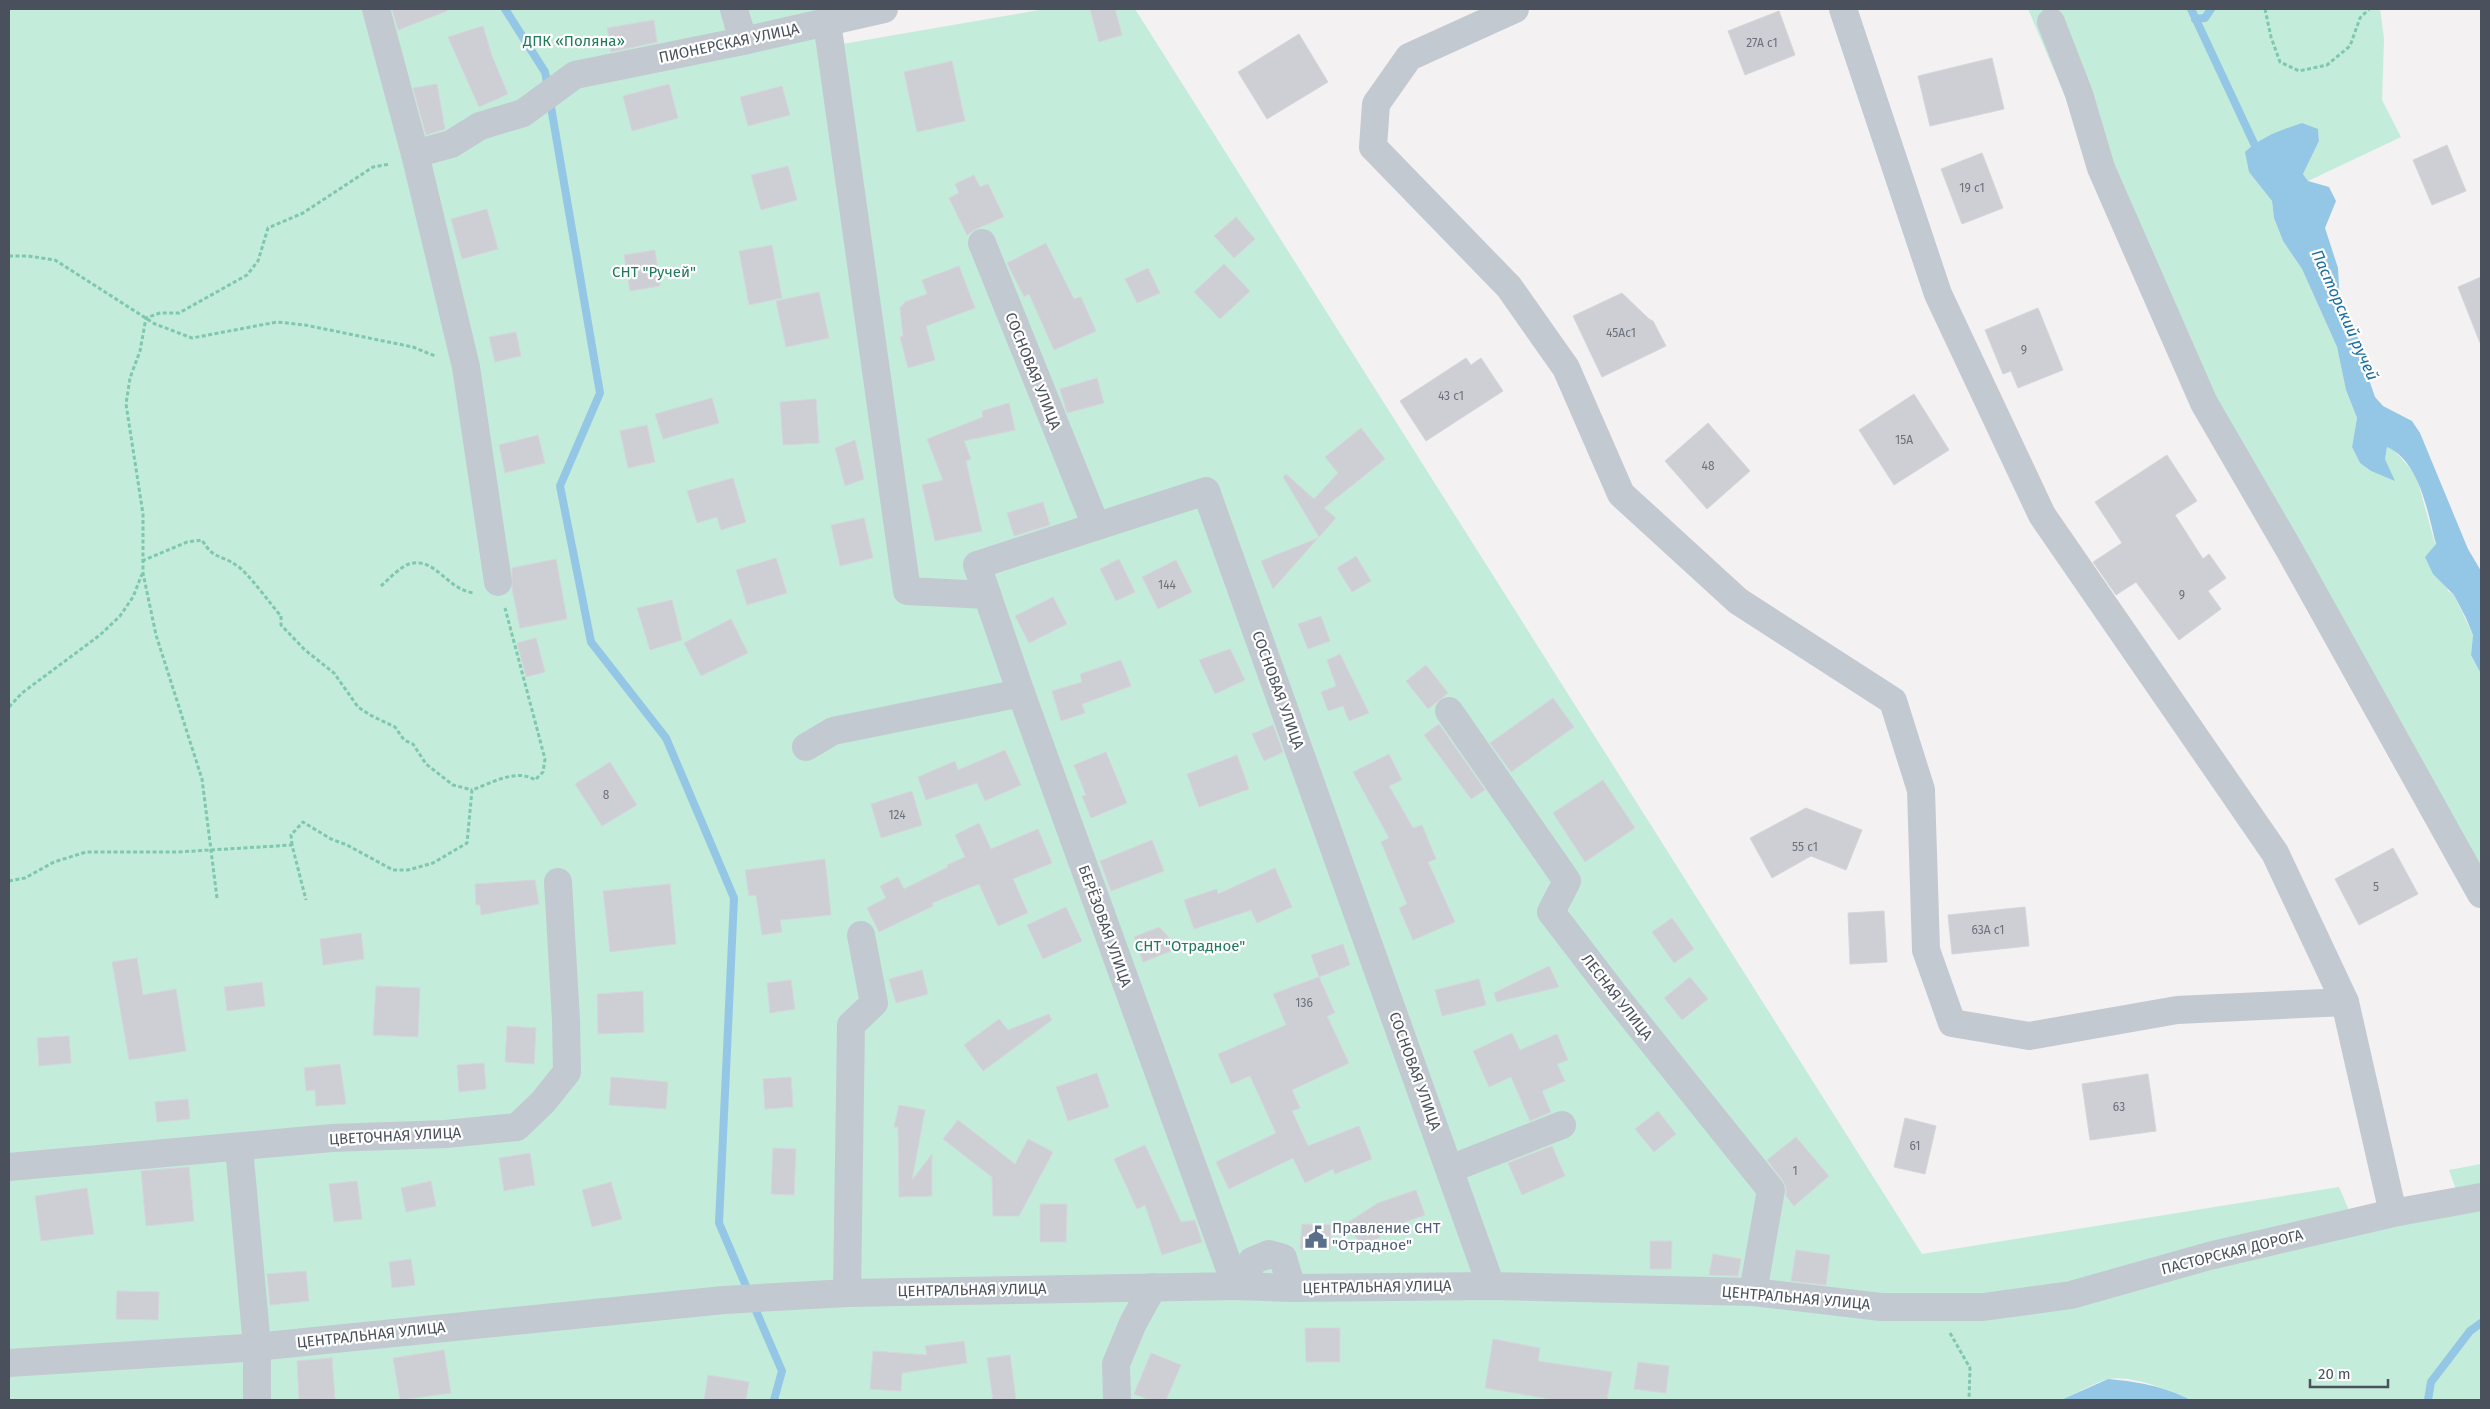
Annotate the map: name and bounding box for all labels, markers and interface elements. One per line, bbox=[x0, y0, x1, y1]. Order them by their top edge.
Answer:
street label: ПИОНЕРСКАЯ УЛИЦА bbox=[657, 19, 801, 67]
park label: ДПК «Поляна» bbox=[522, 32, 625, 50]
house number: 27А с1 bbox=[1746, 36, 1778, 50]
house number: 19 с1 bbox=[1959, 181, 1985, 195]
water label: Пасторский ручей bbox=[2308, 247, 2382, 383]
park label: СНТ "Ручей" bbox=[612, 263, 696, 281]
street label: СОСНОВАЯ УЛИЦА bbox=[1001, 310, 1065, 433]
house number: 45Ас1 bbox=[1606, 326, 1636, 340]
house number: 9 bbox=[2021, 343, 2027, 357]
house number: 43 с1 bbox=[1438, 389, 1464, 403]
house number: 15А bbox=[1895, 433, 1913, 447]
house number: 48 bbox=[1702, 459, 1715, 473]
house number: 144 bbox=[1158, 578, 1177, 592]
house number: 9 bbox=[2179, 588, 2185, 602]
street label: СОСНОВАЯ УЛИЦА bbox=[1248, 628, 1308, 752]
house number: 8 bbox=[603, 788, 610, 802]
house number: 124 bbox=[888, 808, 906, 822]
house number: 55 с1 bbox=[1792, 840, 1818, 854]
street label: БЕРЁЗОВАЯ УЛИЦА bbox=[1075, 863, 1136, 990]
house number: 5 bbox=[2373, 880, 2379, 894]
house number: 63А с1 bbox=[1971, 923, 2005, 937]
park label: СНТ "Отрадное" bbox=[1135, 937, 1245, 955]
street label: ЛЕСНАЯ УЛИЦА bbox=[1578, 950, 1656, 1044]
house number: 136 bbox=[1295, 996, 1313, 1010]
street label: СОСНОВАЯ УЛИЦА bbox=[1385, 1009, 1445, 1133]
house number: 63 bbox=[2113, 1100, 2125, 1114]
street label: ЦВЕТОЧНАЯ УЛИЦА bbox=[329, 1124, 462, 1148]
house number: 61 bbox=[1909, 1139, 1921, 1153]
house number: 1 bbox=[1792, 1164, 1798, 1178]
place label: Правление СНТ "Отрадное" bbox=[1332, 1219, 1441, 1254]
public building icon: Правление СНТ "Отрадное" bbox=[1303, 1224, 1329, 1250]
street label: ПАСТОРСКАЯ ДОРОГА bbox=[2159, 1226, 2305, 1278]
street label: ЦЕНТРАЛЬНАЯ УЛИЦА bbox=[1302, 1277, 1452, 1297]
street label: ЦЕНТРАЛЬНАЯ УЛИЦА bbox=[897, 1280, 1047, 1300]
street label: ЦЕНТРАЛЬНАЯ УЛИЦА bbox=[1721, 1283, 1871, 1314]
street label: ЦЕНТРАЛЬНАЯ УЛИЦА bbox=[296, 1318, 447, 1352]
scale bar bbox=[2310, 1356, 2388, 1388]
text: 20 m bbox=[2318, 1365, 2351, 1383]

